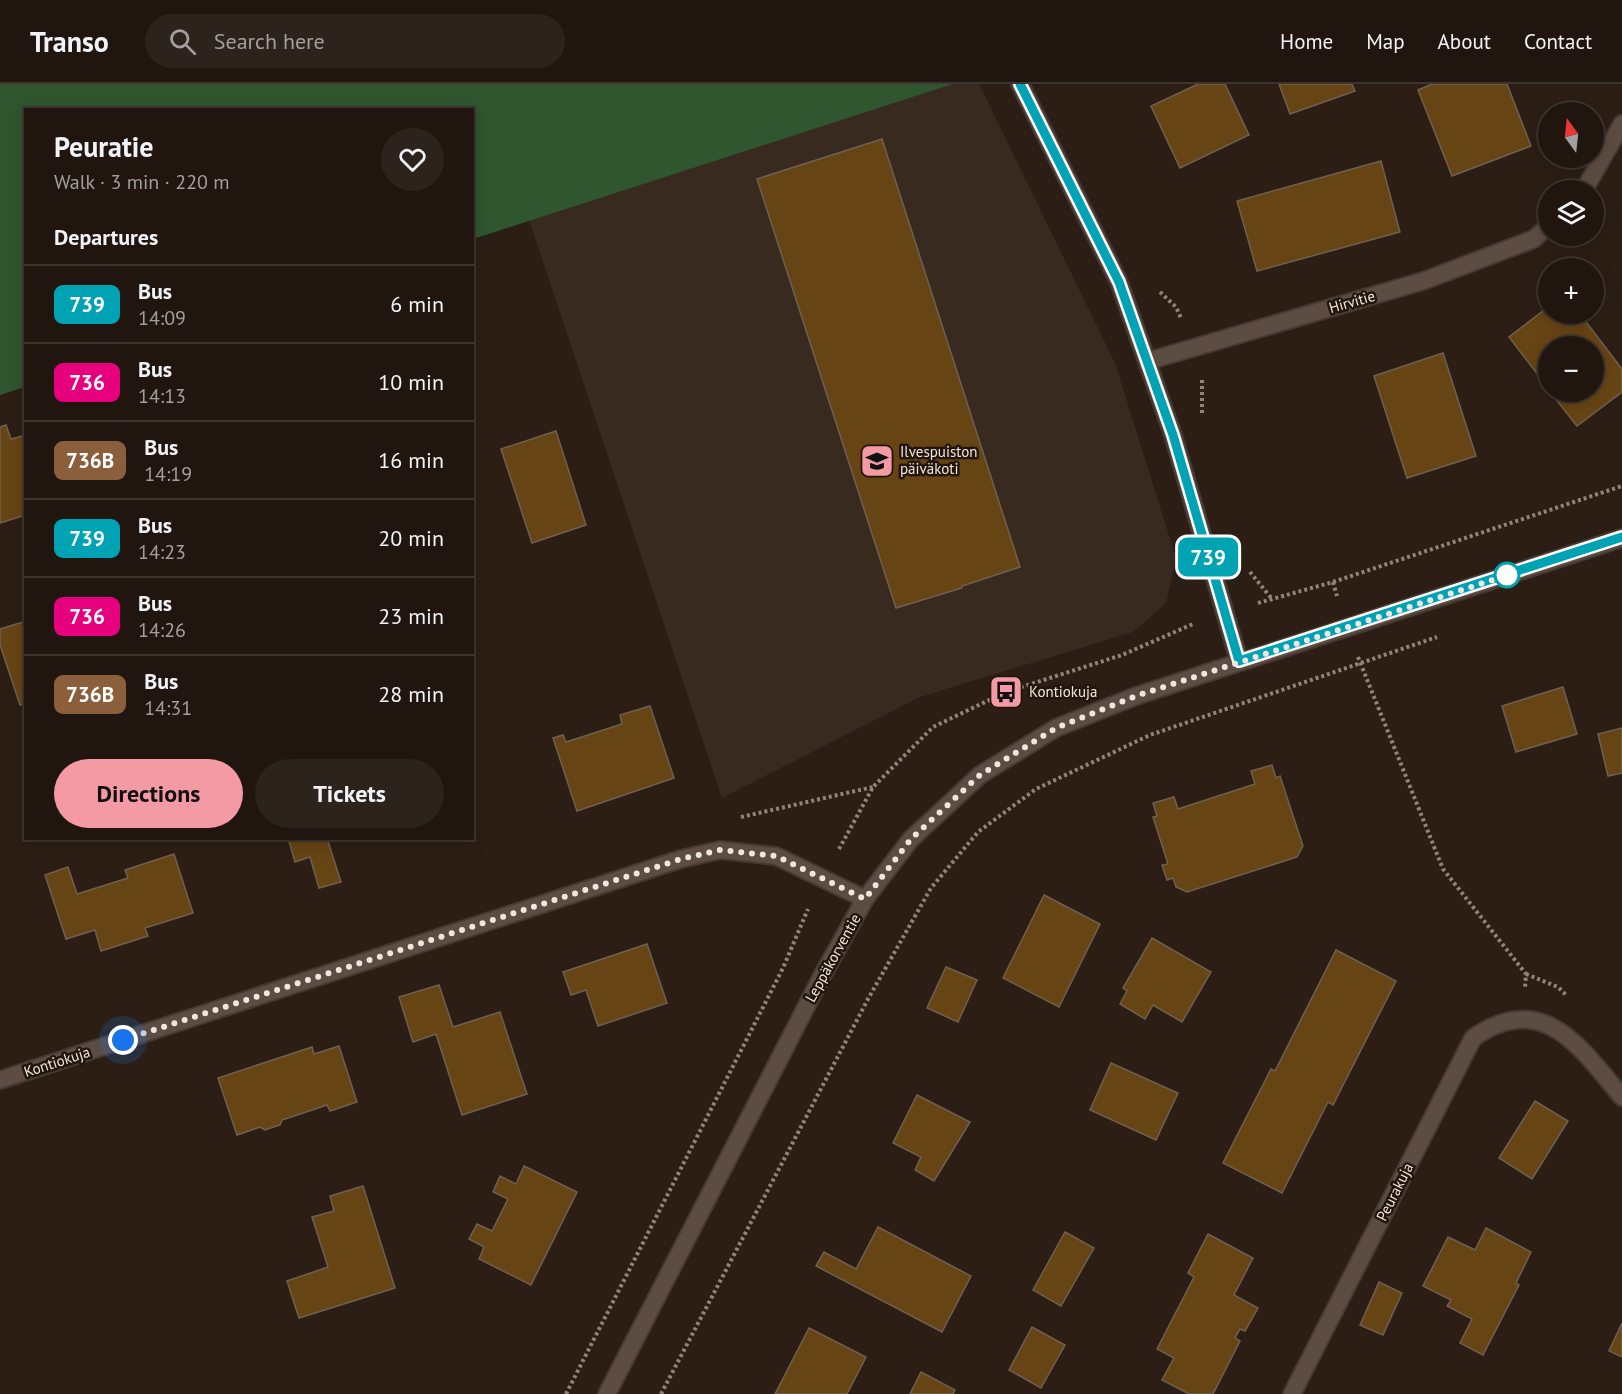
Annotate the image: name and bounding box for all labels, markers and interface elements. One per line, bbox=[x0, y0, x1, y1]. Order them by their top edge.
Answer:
search box bbox=[145, 14, 565, 68]
text: Transo bbox=[30, 23, 109, 60]
icon: search bbox=[166, 25, 199, 58]
text: Search here bbox=[214, 27, 325, 55]
text: Home bbox=[1280, 28, 1333, 55]
text: Map bbox=[1366, 28, 1405, 55]
text: About bbox=[1438, 28, 1491, 55]
text: Contact bbox=[1524, 28, 1592, 55]
north arrow bbox=[1538, 102, 1604, 168]
map controls bbox=[1538, 102, 1604, 402]
text: Peuratie bbox=[54, 128, 154, 165]
button: heart bbox=[381, 128, 444, 191]
text: Walk · 3 min · 220 m bbox=[54, 169, 230, 195]
button: layers bbox=[1538, 180, 1604, 246]
text: Departures bbox=[54, 223, 158, 251]
button: + bbox=[1538, 258, 1604, 324]
text: Bus bbox=[138, 277, 172, 305]
street label: Hirvitie bbox=[1327, 286, 1377, 317]
text: 6 min bbox=[390, 290, 444, 318]
text: 739 bbox=[69, 291, 105, 318]
text: 14:09 bbox=[138, 305, 186, 331]
button: − bbox=[1538, 336, 1604, 402]
text: Bus bbox=[138, 355, 172, 383]
text: 10 min bbox=[378, 368, 444, 396]
text: 736 bbox=[69, 369, 105, 396]
text: 14:13 bbox=[138, 383, 186, 409]
text: Bus bbox=[144, 433, 178, 461]
place label: Ilvespuiston päiväkoti bbox=[900, 442, 977, 478]
school or university icon: Ilvespuiston päiväkoti bbox=[859, 443, 895, 479]
text: 16 min bbox=[378, 446, 444, 474]
text: 736B bbox=[66, 447, 114, 474]
text: 14:19 bbox=[144, 461, 192, 487]
text: Bus bbox=[138, 511, 172, 539]
text: 20 min bbox=[378, 524, 444, 552]
text: 739 bbox=[69, 525, 105, 552]
line badge: 739 bbox=[1174, 538, 1242, 576]
text: 14:23 bbox=[138, 539, 186, 565]
text: 739 bbox=[1190, 544, 1226, 571]
unlabelled marker bbox=[1494, 562, 1520, 588]
text: Bus bbox=[138, 589, 172, 617]
text: 23 min bbox=[378, 602, 444, 630]
text: 736 bbox=[69, 603, 105, 630]
text: 14:26 bbox=[138, 617, 186, 643]
text: Bus bbox=[144, 667, 178, 695]
bus stop icon: Kontiokuja bbox=[988, 674, 1024, 710]
text: 28 min bbox=[378, 680, 444, 708]
text: 736B bbox=[66, 681, 114, 708]
place label: Kontiokuja bbox=[1029, 682, 1098, 701]
text: 14:31 bbox=[144, 695, 192, 721]
button: Directions bbox=[54, 759, 243, 828]
button: Tickets bbox=[255, 759, 444, 828]
street label: Leppäkorventie bbox=[801, 910, 865, 1005]
your location bbox=[108, 1025, 138, 1055]
street label: Kontiokuja bbox=[21, 1042, 92, 1081]
street label: Peurakuja bbox=[1372, 1159, 1417, 1224]

